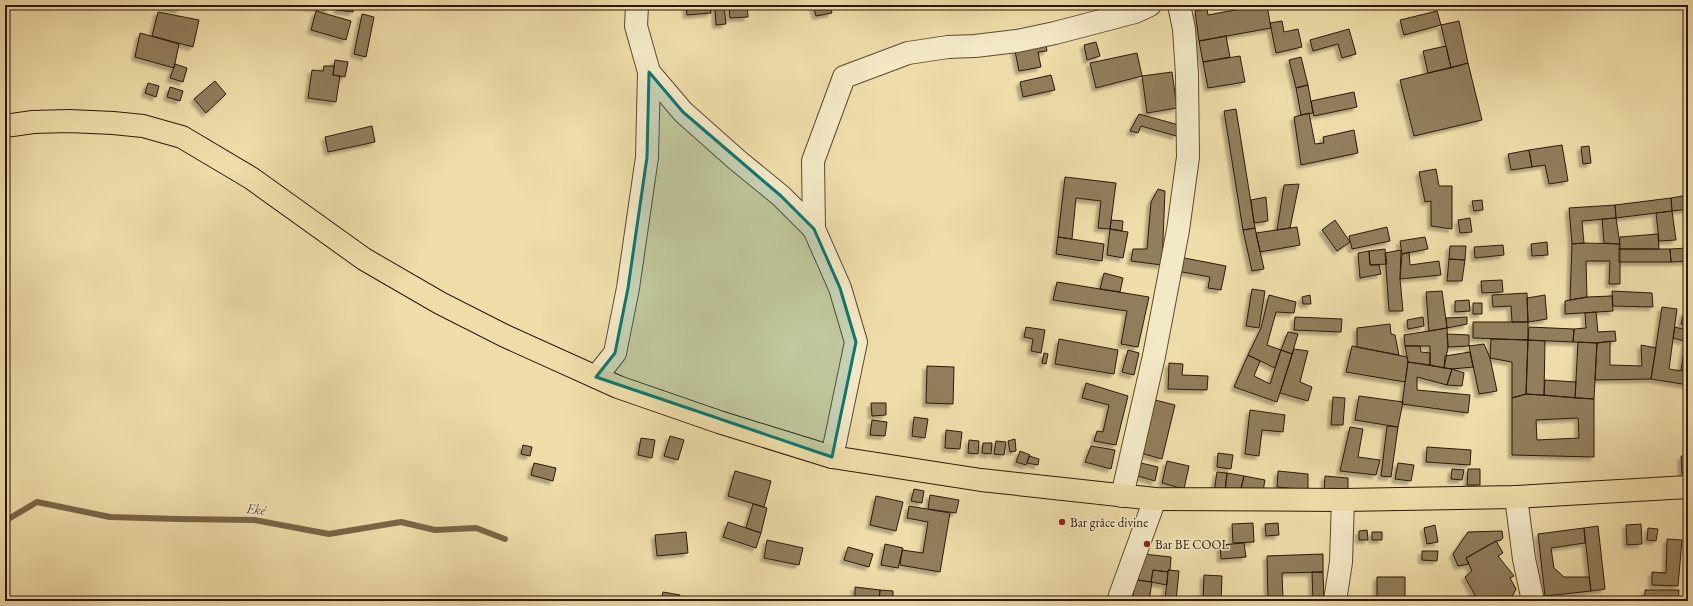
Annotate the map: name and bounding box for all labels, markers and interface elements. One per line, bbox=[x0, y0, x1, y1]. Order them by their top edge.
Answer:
water label: Eké bbox=[245, 499, 268, 519]
place label: Bar grâce divine bbox=[1070, 514, 1148, 531]
marker: Bar grâce divine bbox=[1057, 517, 1067, 527]
place label: Bar BE COOL bbox=[1155, 536, 1229, 553]
marker: Bar BE COOL bbox=[1142, 539, 1152, 549]

